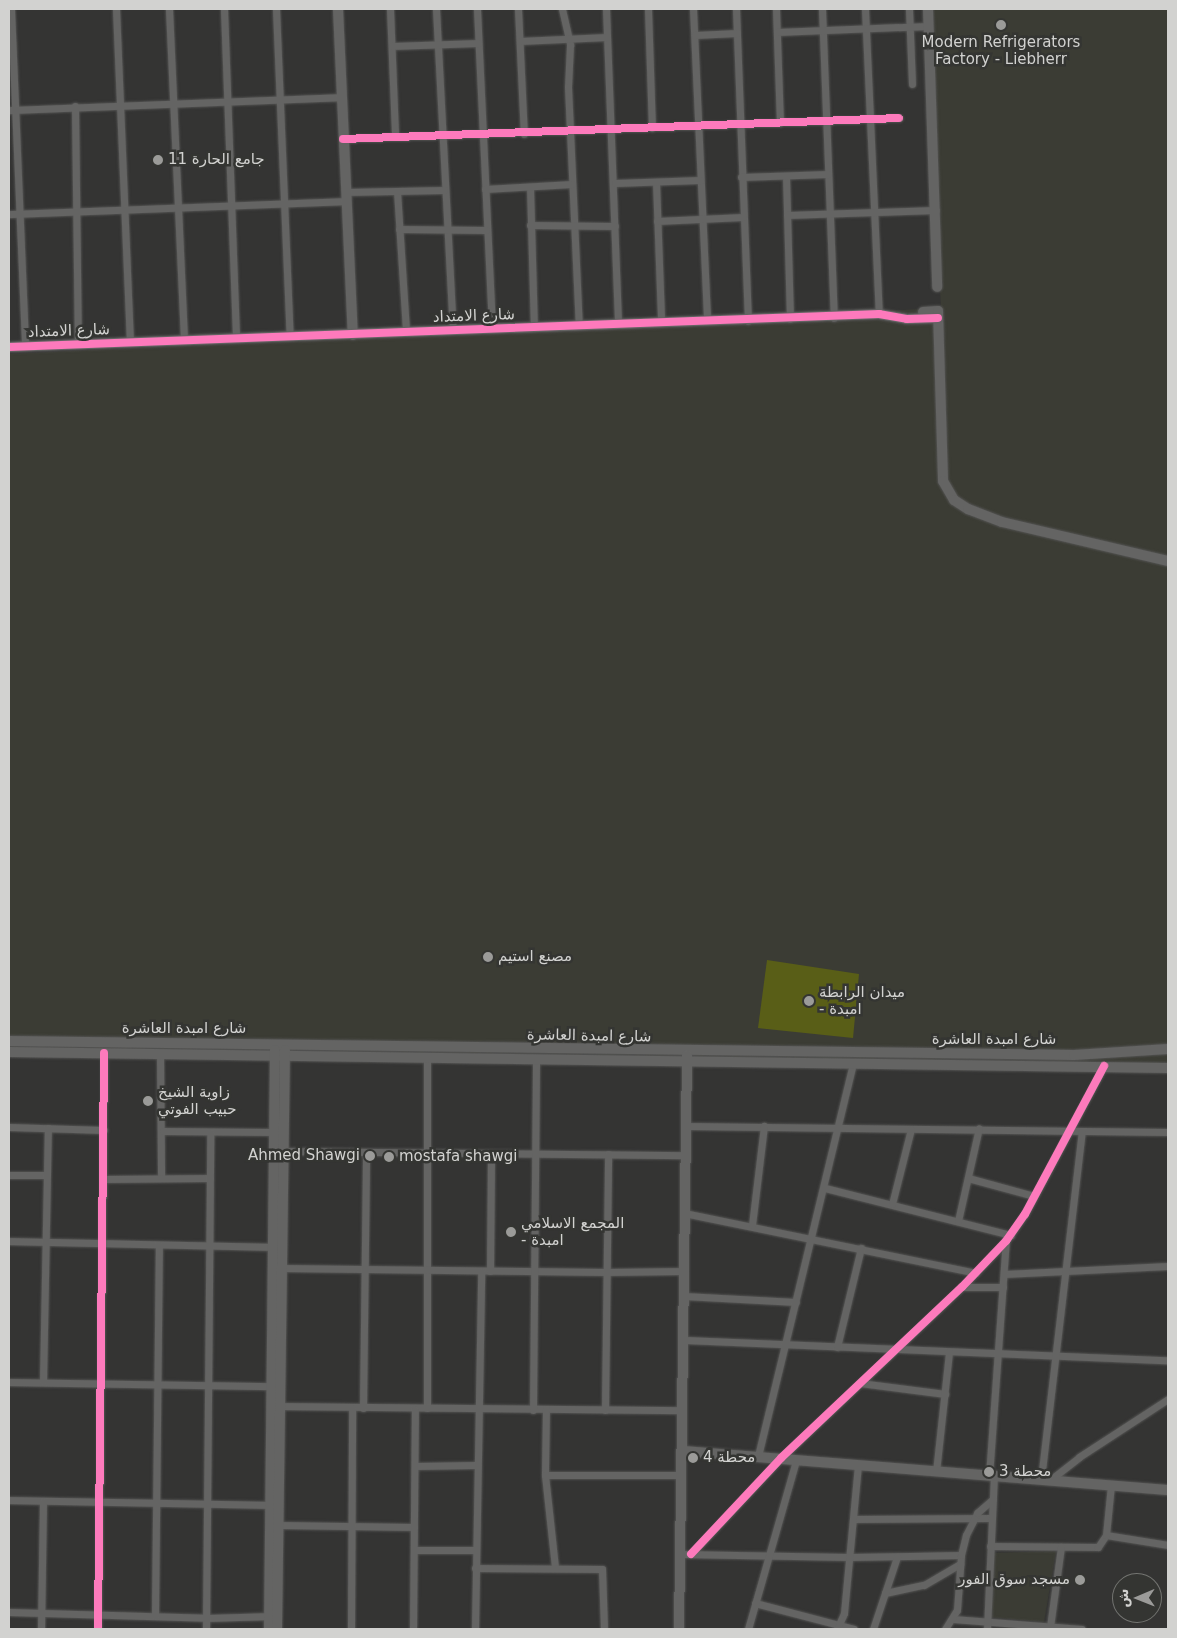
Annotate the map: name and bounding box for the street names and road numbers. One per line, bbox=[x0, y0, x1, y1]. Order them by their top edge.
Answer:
street label: شارع الامتداد bbox=[433, 306, 515, 326]
street label: شارع الامتداد bbox=[28, 321, 110, 341]
street label: شارع امبدة العاشرة bbox=[122, 1020, 246, 1038]
street label: شارع امبدة العاشرة bbox=[527, 1026, 651, 1046]
street label: شارع امبدة العاشرة bbox=[932, 1031, 1056, 1049]

